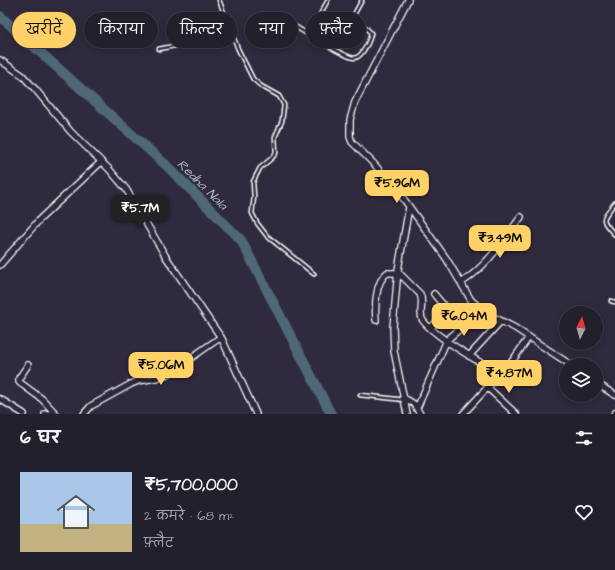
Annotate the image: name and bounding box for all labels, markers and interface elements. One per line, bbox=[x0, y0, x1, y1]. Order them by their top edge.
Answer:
chip: खरीदें bbox=[12, 12, 76, 48]
chip: किराया bbox=[84, 12, 158, 48]
chip: फ़िल्टर bbox=[166, 12, 237, 48]
chip: नया bbox=[245, 12, 298, 48]
chip: फ़्लैट bbox=[306, 12, 366, 48]
water label: Redha Nala bbox=[173, 155, 232, 215]
pin: ₹5.96M bbox=[364, 170, 430, 204]
text: ₹5.96M bbox=[374, 174, 420, 192]
pin: ₹5.7M bbox=[112, 195, 168, 229]
text: ₹5.7M bbox=[121, 199, 159, 217]
pin: ₹3.49M bbox=[467, 225, 533, 259]
text: ₹3.49M bbox=[478, 229, 522, 247]
pin: ₹6.04M bbox=[431, 303, 497, 337]
north arrow bbox=[559, 306, 603, 350]
map controls bbox=[559, 306, 603, 402]
text: ₹6.04M bbox=[441, 307, 487, 325]
pin: ₹5.06M bbox=[128, 352, 194, 386]
text: ₹5.06M bbox=[137, 356, 185, 374]
button: layers bbox=[559, 358, 603, 402]
pin: ₹4.87M bbox=[476, 360, 542, 394]
text: ₹4.87M bbox=[486, 364, 532, 382]
text: 6 घर bbox=[20, 426, 60, 450]
icon: filters bbox=[573, 427, 595, 449]
text: ₹5,700,000 bbox=[144, 473, 238, 497]
icon: home bbox=[52, 488, 100, 536]
icon: heart bbox=[573, 501, 595, 523]
text: 2 कमरे · 68 m² bbox=[144, 507, 234, 525]
text: फ़्लैट bbox=[144, 534, 174, 552]

